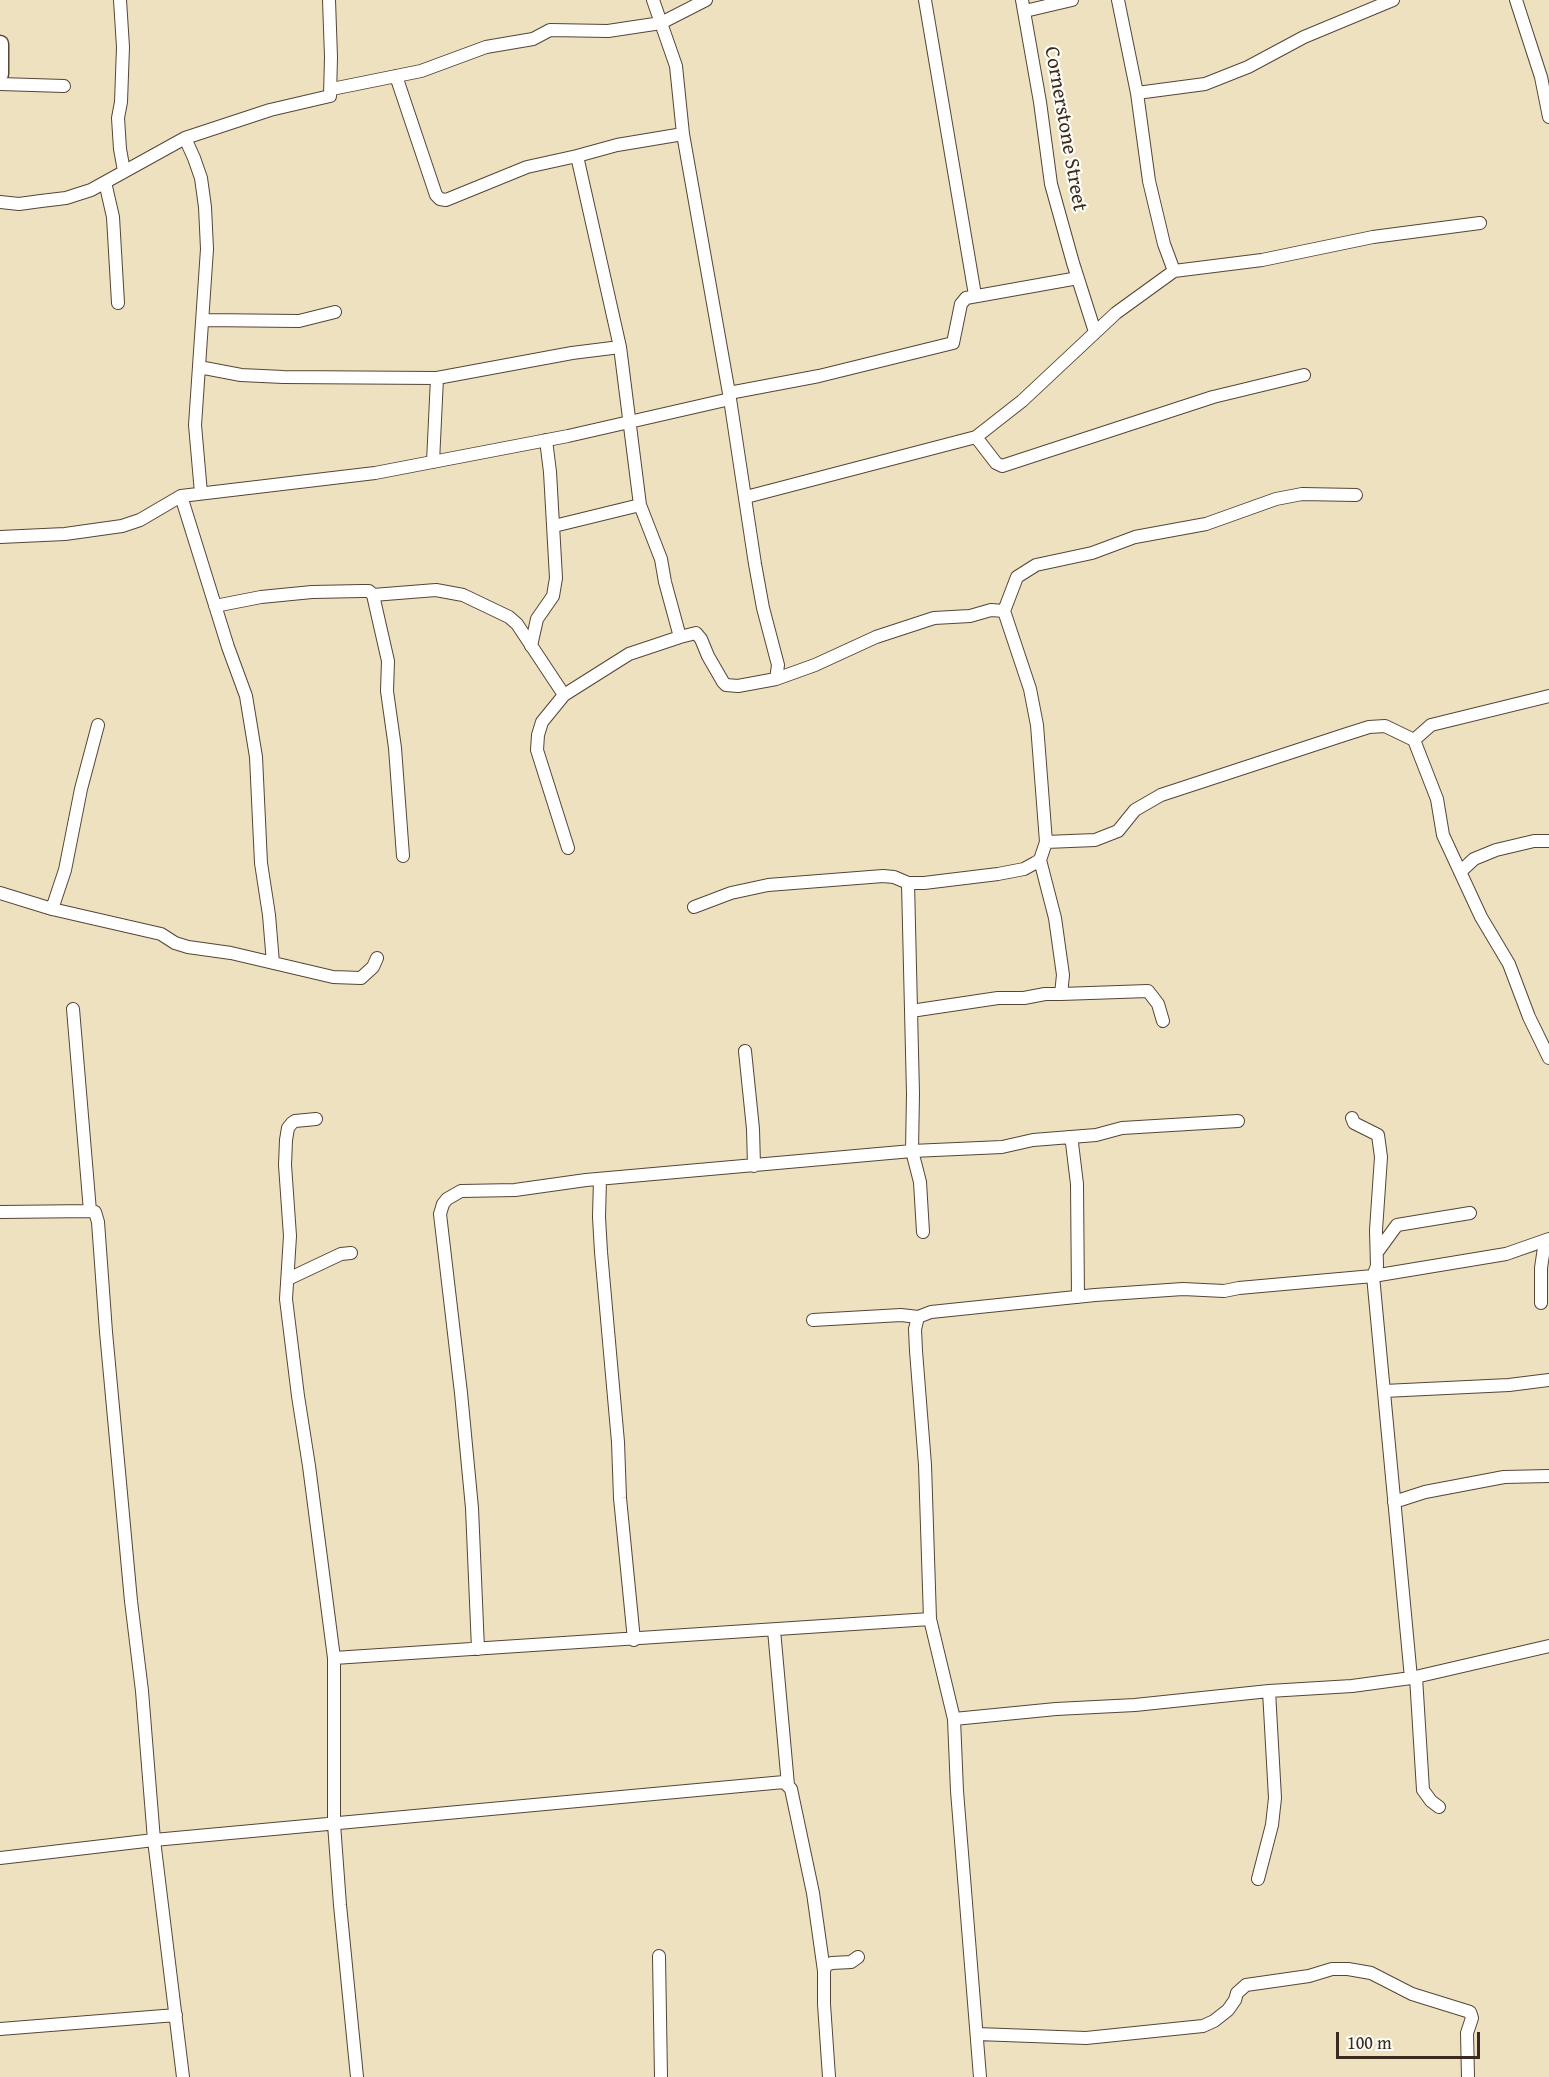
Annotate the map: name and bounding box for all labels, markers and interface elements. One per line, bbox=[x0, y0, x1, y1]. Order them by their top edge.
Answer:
street label: Cornerstone Street bbox=[1038, 45, 1092, 213]
scale bar bbox=[1339, 2020, 1483, 2058]
text: 100 m bbox=[1347, 2029, 1392, 2056]

